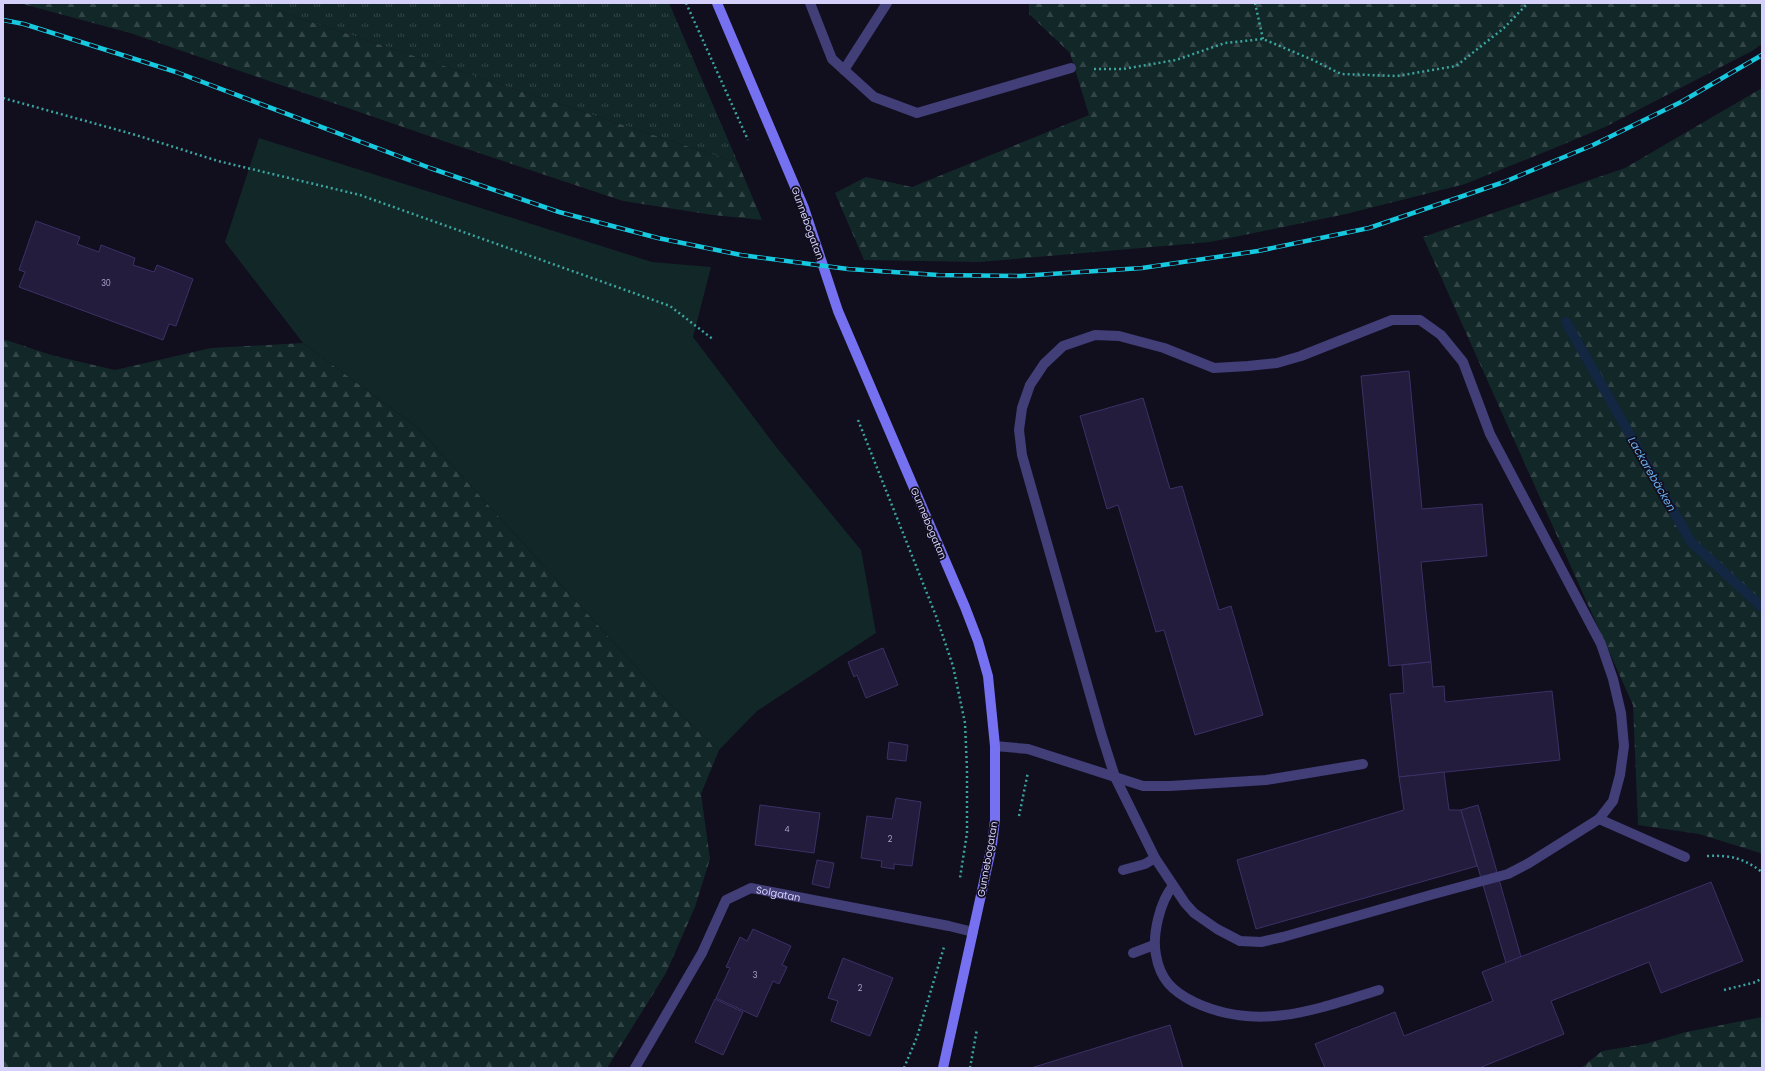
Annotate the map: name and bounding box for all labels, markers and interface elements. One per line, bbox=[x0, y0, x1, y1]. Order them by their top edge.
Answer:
street label: Gunnebogatan bbox=[787, 185, 828, 262]
house number: 30 bbox=[101, 278, 111, 289]
water label: Lackarebäcken bbox=[1624, 434, 1680, 514]
street label: Gunnebogatan bbox=[907, 485, 950, 561]
street label: Gunnebogatan bbox=[973, 820, 1002, 898]
house number: 4 bbox=[784, 824, 790, 835]
house number: 2 bbox=[888, 834, 893, 845]
street label: Solgatan bbox=[755, 882, 802, 905]
house number: 3 bbox=[753, 970, 758, 981]
house number: 2 bbox=[858, 983, 863, 994]

